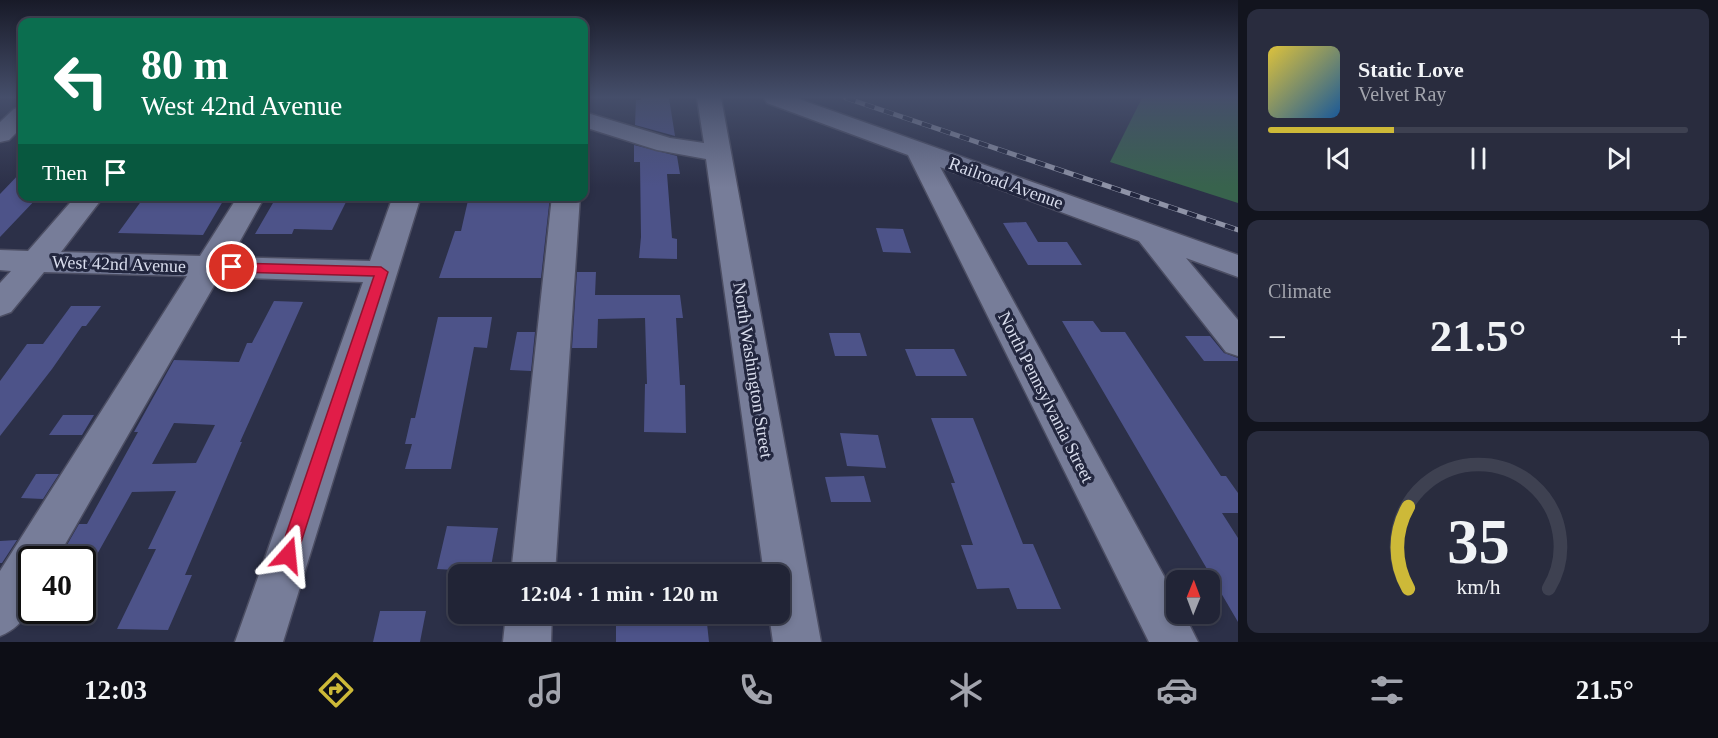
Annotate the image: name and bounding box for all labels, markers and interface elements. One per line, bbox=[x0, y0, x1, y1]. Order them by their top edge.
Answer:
icon: left bbox=[42, 42, 120, 120]
text: 80 m bbox=[141, 42, 229, 88]
text: Static Love bbox=[1358, 57, 1464, 82]
text: Velvet Ray bbox=[1358, 83, 1446, 105]
text: West 42nd Avenue bbox=[141, 91, 342, 121]
icon: previous bbox=[1322, 142, 1355, 175]
icon: pause bbox=[1462, 142, 1495, 175]
icon: next bbox=[1602, 142, 1635, 175]
street label: Railroad Avenue bbox=[946, 153, 1066, 213]
icon: arrive bbox=[99, 156, 132, 189]
text: Then bbox=[42, 160, 87, 185]
pin bbox=[206, 241, 257, 292]
icon: arrive bbox=[215, 250, 248, 283]
street label: West 42nd Avenue bbox=[52, 252, 186, 276]
street label: North Washington Street bbox=[729, 280, 777, 460]
text: Climate bbox=[1268, 280, 1331, 302]
street label: North Pennsylvania Street bbox=[994, 308, 1098, 486]
text: 21.5° bbox=[1430, 311, 1526, 361]
text: − bbox=[1268, 319, 1287, 355]
text: + bbox=[1669, 319, 1688, 355]
text: 35 bbox=[1447, 507, 1509, 576]
position arrow bbox=[256, 523, 320, 587]
speed limit sign: 40 bbox=[18, 546, 96, 624]
north arrow bbox=[1166, 570, 1220, 624]
map controls bbox=[1166, 570, 1220, 624]
text: km/h bbox=[1456, 575, 1500, 599]
text: 12:04 · 1 min · 120 m bbox=[520, 581, 718, 606]
icon: directions bbox=[315, 669, 357, 711]
icon: music bbox=[525, 669, 567, 711]
icon: phone bbox=[735, 669, 777, 711]
icon: climate bbox=[945, 669, 987, 711]
icon: car bbox=[1156, 669, 1198, 711]
icon: filters bbox=[1366, 669, 1408, 711]
text: 12:03 bbox=[84, 675, 147, 705]
text: 21.5° bbox=[1576, 675, 1634, 705]

